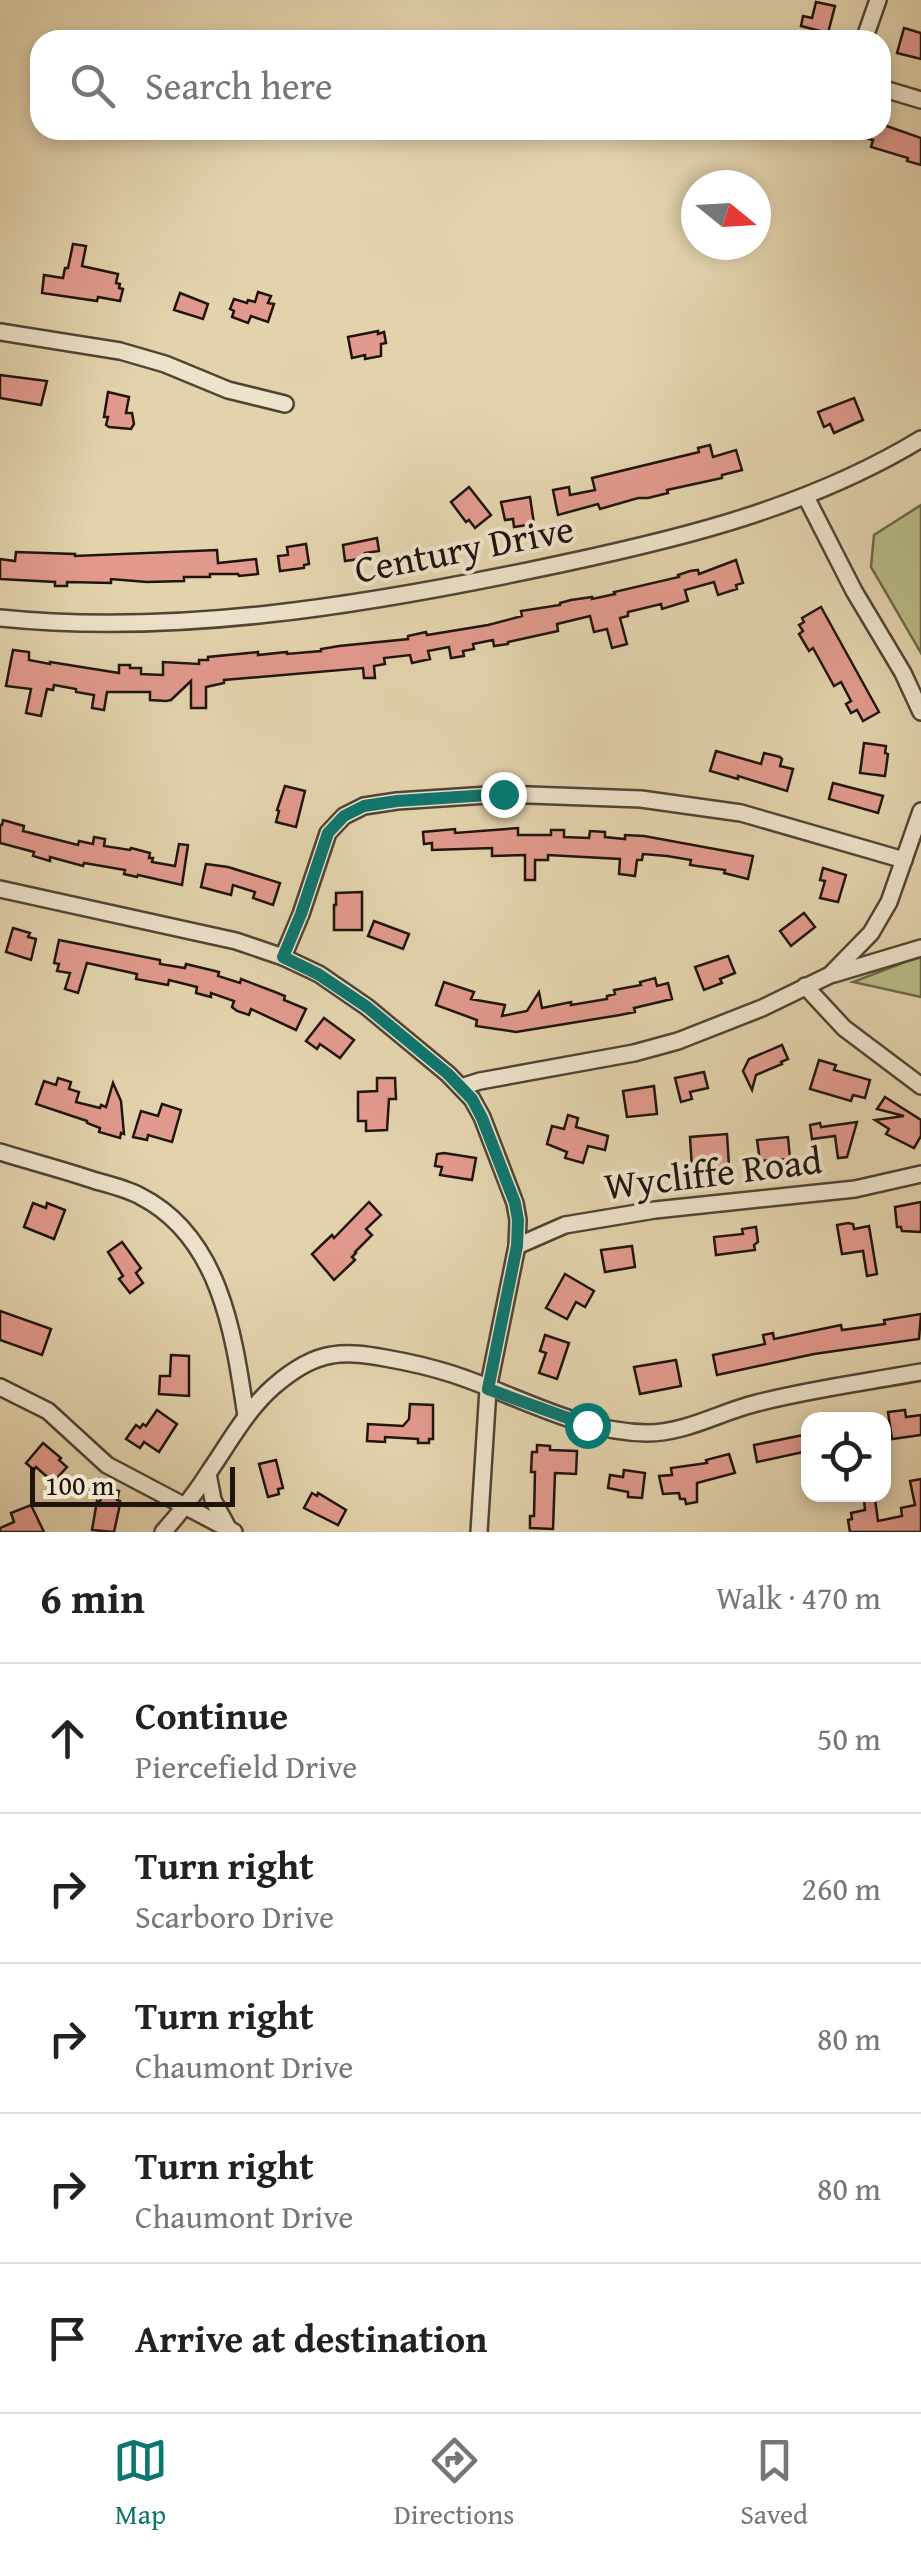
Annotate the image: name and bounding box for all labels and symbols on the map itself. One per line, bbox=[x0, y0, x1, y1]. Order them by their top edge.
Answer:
north arrow bbox=[681, 170, 771, 260]
street label: Century Drive bbox=[349, 499, 578, 597]
route end bbox=[481, 772, 527, 818]
street label: Wycliffe Road bbox=[601, 1131, 826, 1213]
route start bbox=[565, 1403, 611, 1449]
scale bar bbox=[30, 1462, 235, 1506]

